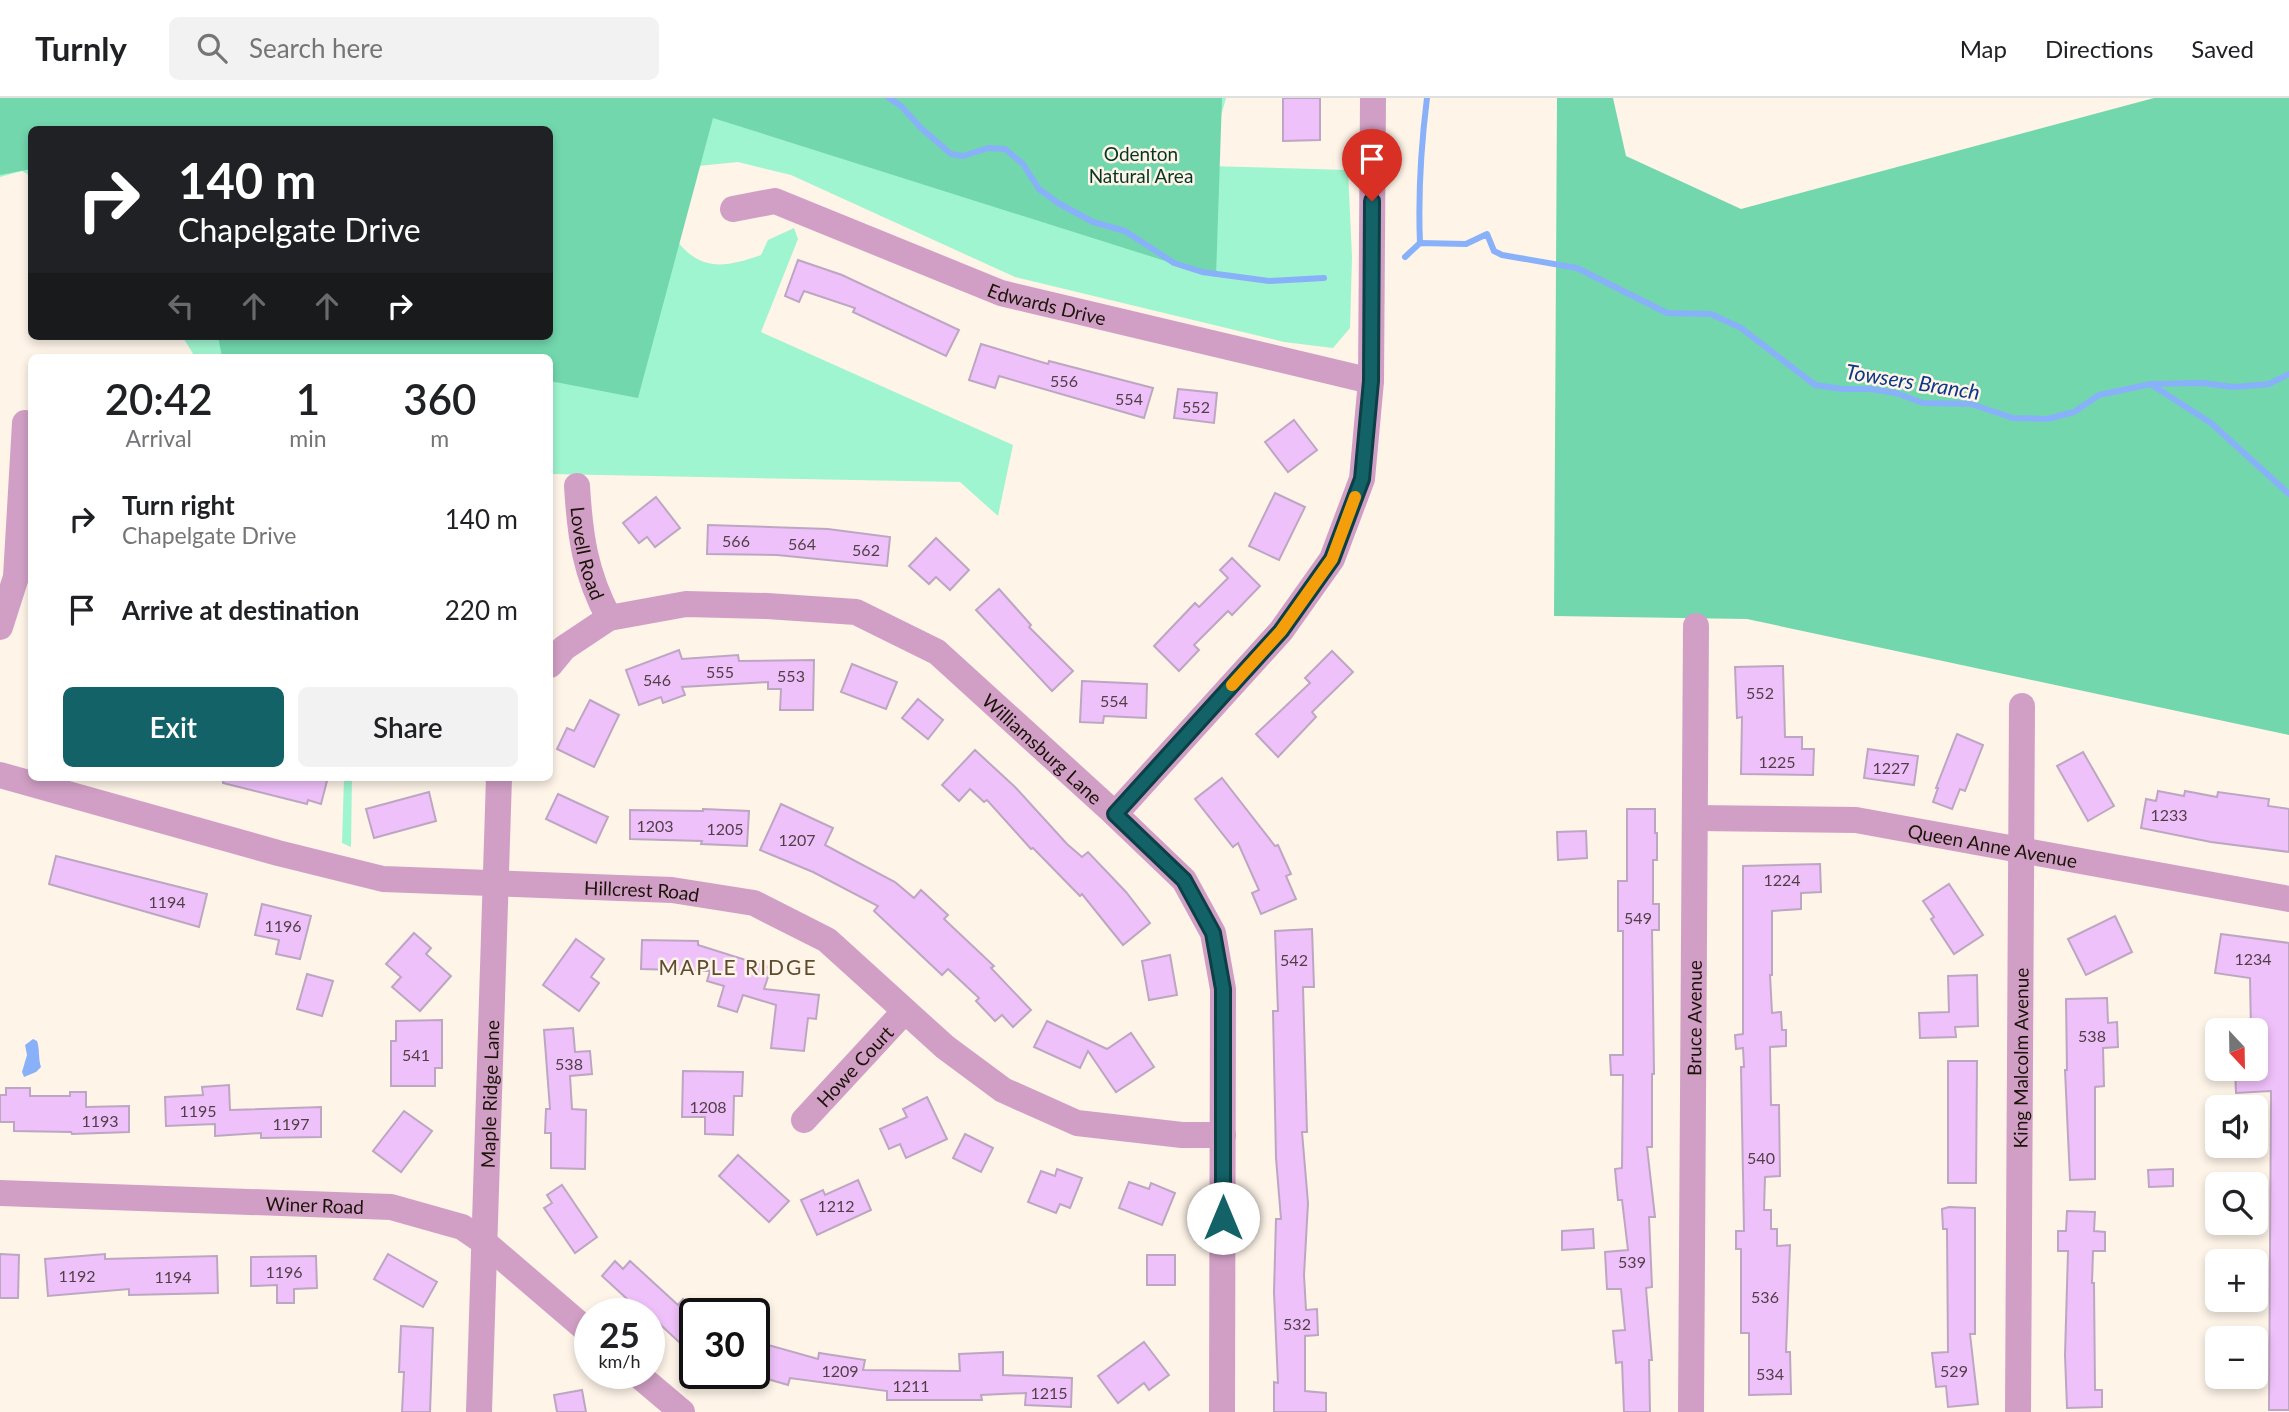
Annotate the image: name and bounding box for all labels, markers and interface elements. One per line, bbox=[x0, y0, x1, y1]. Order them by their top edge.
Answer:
search box bbox=[169, 17, 659, 80]
text: Turnly bbox=[35, 28, 127, 68]
icon: search bbox=[193, 29, 231, 67]
text: Search here bbox=[249, 32, 383, 64]
text: Map bbox=[1960, 34, 2007, 63]
text: Directions bbox=[2045, 34, 2153, 63]
text: Saved bbox=[2191, 34, 2254, 63]
pin bbox=[1342, 129, 1402, 201]
icon: arrive bbox=[1353, 140, 1391, 178]
park label: Odenton Natural Area bbox=[1089, 142, 1193, 187]
text: 140 m bbox=[178, 151, 316, 209]
icon: right bbox=[63, 154, 154, 245]
text: Chapelgate Drive bbox=[178, 210, 421, 249]
street label: Edwards Drive bbox=[984, 277, 1109, 329]
icon: left bbox=[162, 287, 200, 325]
icon: ahead bbox=[235, 287, 273, 325]
icon: ahead bbox=[308, 287, 346, 325]
icon: right bbox=[381, 287, 419, 325]
water label: Towsers Branch bbox=[1844, 358, 1982, 404]
house number: 556 bbox=[1050, 371, 1078, 390]
text: 20:42 bbox=[105, 374, 213, 424]
text: 1 bbox=[296, 374, 320, 424]
text: 360 bbox=[403, 374, 476, 424]
house number: 554 bbox=[1115, 389, 1143, 408]
house number: 552 bbox=[1182, 397, 1210, 416]
text: Arrival bbox=[126, 424, 192, 452]
text: min bbox=[289, 424, 327, 452]
text: m bbox=[430, 424, 449, 452]
text: Turn right bbox=[122, 489, 235, 521]
icon: right bbox=[63, 500, 101, 538]
text: 140 m bbox=[445, 503, 518, 535]
street label: Lovell Road bbox=[567, 505, 610, 603]
text: Chapelgate Drive bbox=[122, 521, 296, 549]
house number: 566 bbox=[722, 531, 750, 550]
house number: 564 bbox=[788, 534, 816, 553]
house number: 562 bbox=[852, 540, 880, 559]
icon: arrive bbox=[63, 591, 101, 629]
text: Arrive at destination bbox=[122, 594, 359, 626]
text: 220 m bbox=[445, 594, 518, 626]
house number: 555 bbox=[706, 662, 734, 681]
house number: 553 bbox=[777, 666, 805, 685]
house number: 546 bbox=[643, 670, 671, 689]
house number: 552 bbox=[1746, 683, 1774, 702]
button: Exit bbox=[63, 687, 284, 767]
button: Share bbox=[298, 687, 518, 767]
street label: Williamsburg Lane bbox=[978, 688, 1107, 808]
house number: 554 bbox=[1100, 691, 1128, 710]
house number: 1225 bbox=[1758, 752, 1796, 771]
house number: 1227 bbox=[1872, 758, 1910, 777]
house number: 1233 bbox=[2150, 805, 2188, 824]
house number: 1203 bbox=[636, 816, 674, 835]
street label: Queen Anne Avenue bbox=[1906, 818, 2079, 872]
house number: 1205 bbox=[706, 819, 744, 838]
house number: 1207 bbox=[778, 830, 816, 849]
house number: 1224 bbox=[1763, 870, 1801, 889]
street label: Hillcrest Road bbox=[584, 875, 701, 906]
house number: 1194 bbox=[148, 892, 186, 911]
house number: 549 bbox=[1624, 908, 1652, 927]
house number: 1196 bbox=[264, 916, 302, 935]
house number: 1234 bbox=[2234, 949, 2272, 968]
house number: 542 bbox=[1280, 950, 1308, 969]
district label: MAPLE RIDGE bbox=[658, 954, 818, 979]
street label: Bruce Avenue bbox=[1682, 960, 1705, 1076]
street label: King Malcolm Avenue bbox=[2008, 968, 2032, 1148]
north arrow bbox=[2205, 1018, 2268, 1082]
map controls bbox=[2205, 1018, 2268, 1389]
street label: Maple Ridge Lane bbox=[475, 1020, 503, 1169]
street label: Howe Court bbox=[811, 1020, 898, 1111]
house number: 538 bbox=[2078, 1026, 2106, 1045]
house number: 541 bbox=[402, 1045, 430, 1064]
house number: 538 bbox=[555, 1054, 583, 1073]
button: sound bbox=[2205, 1095, 2268, 1158]
house number: 1208 bbox=[689, 1097, 727, 1116]
house number: 1195 bbox=[179, 1101, 217, 1120]
house number: 1193 bbox=[81, 1111, 119, 1130]
house number: 1197 bbox=[272, 1114, 310, 1133]
house number: 540 bbox=[1747, 1148, 1775, 1167]
button: search bbox=[2205, 1172, 2268, 1235]
position arrow bbox=[1186, 1181, 1260, 1255]
street label: Winer Road bbox=[265, 1191, 364, 1218]
house number: 1212 bbox=[817, 1196, 855, 1215]
button: + bbox=[2205, 1249, 2268, 1312]
house number: 539 bbox=[1618, 1252, 1646, 1271]
house number: 1196 bbox=[265, 1262, 303, 1281]
house number: 1192 bbox=[58, 1266, 96, 1285]
house number: 1194 bbox=[154, 1267, 192, 1286]
house number: 536 bbox=[1751, 1287, 1779, 1306]
speed limit sign: 30 bbox=[679, 1298, 770, 1389]
text: 25 bbox=[599, 1313, 640, 1355]
house number: 532 bbox=[1283, 1314, 1311, 1333]
button: − bbox=[2205, 1326, 2268, 1389]
text: km/h bbox=[598, 1350, 641, 1372]
house number: 1209 bbox=[821, 1361, 859, 1380]
house number: 529 bbox=[1940, 1361, 1968, 1380]
house number: 534 bbox=[1756, 1364, 1784, 1383]
house number: 1211 bbox=[892, 1376, 930, 1395]
house number: 1215 bbox=[1030, 1383, 1068, 1402]

